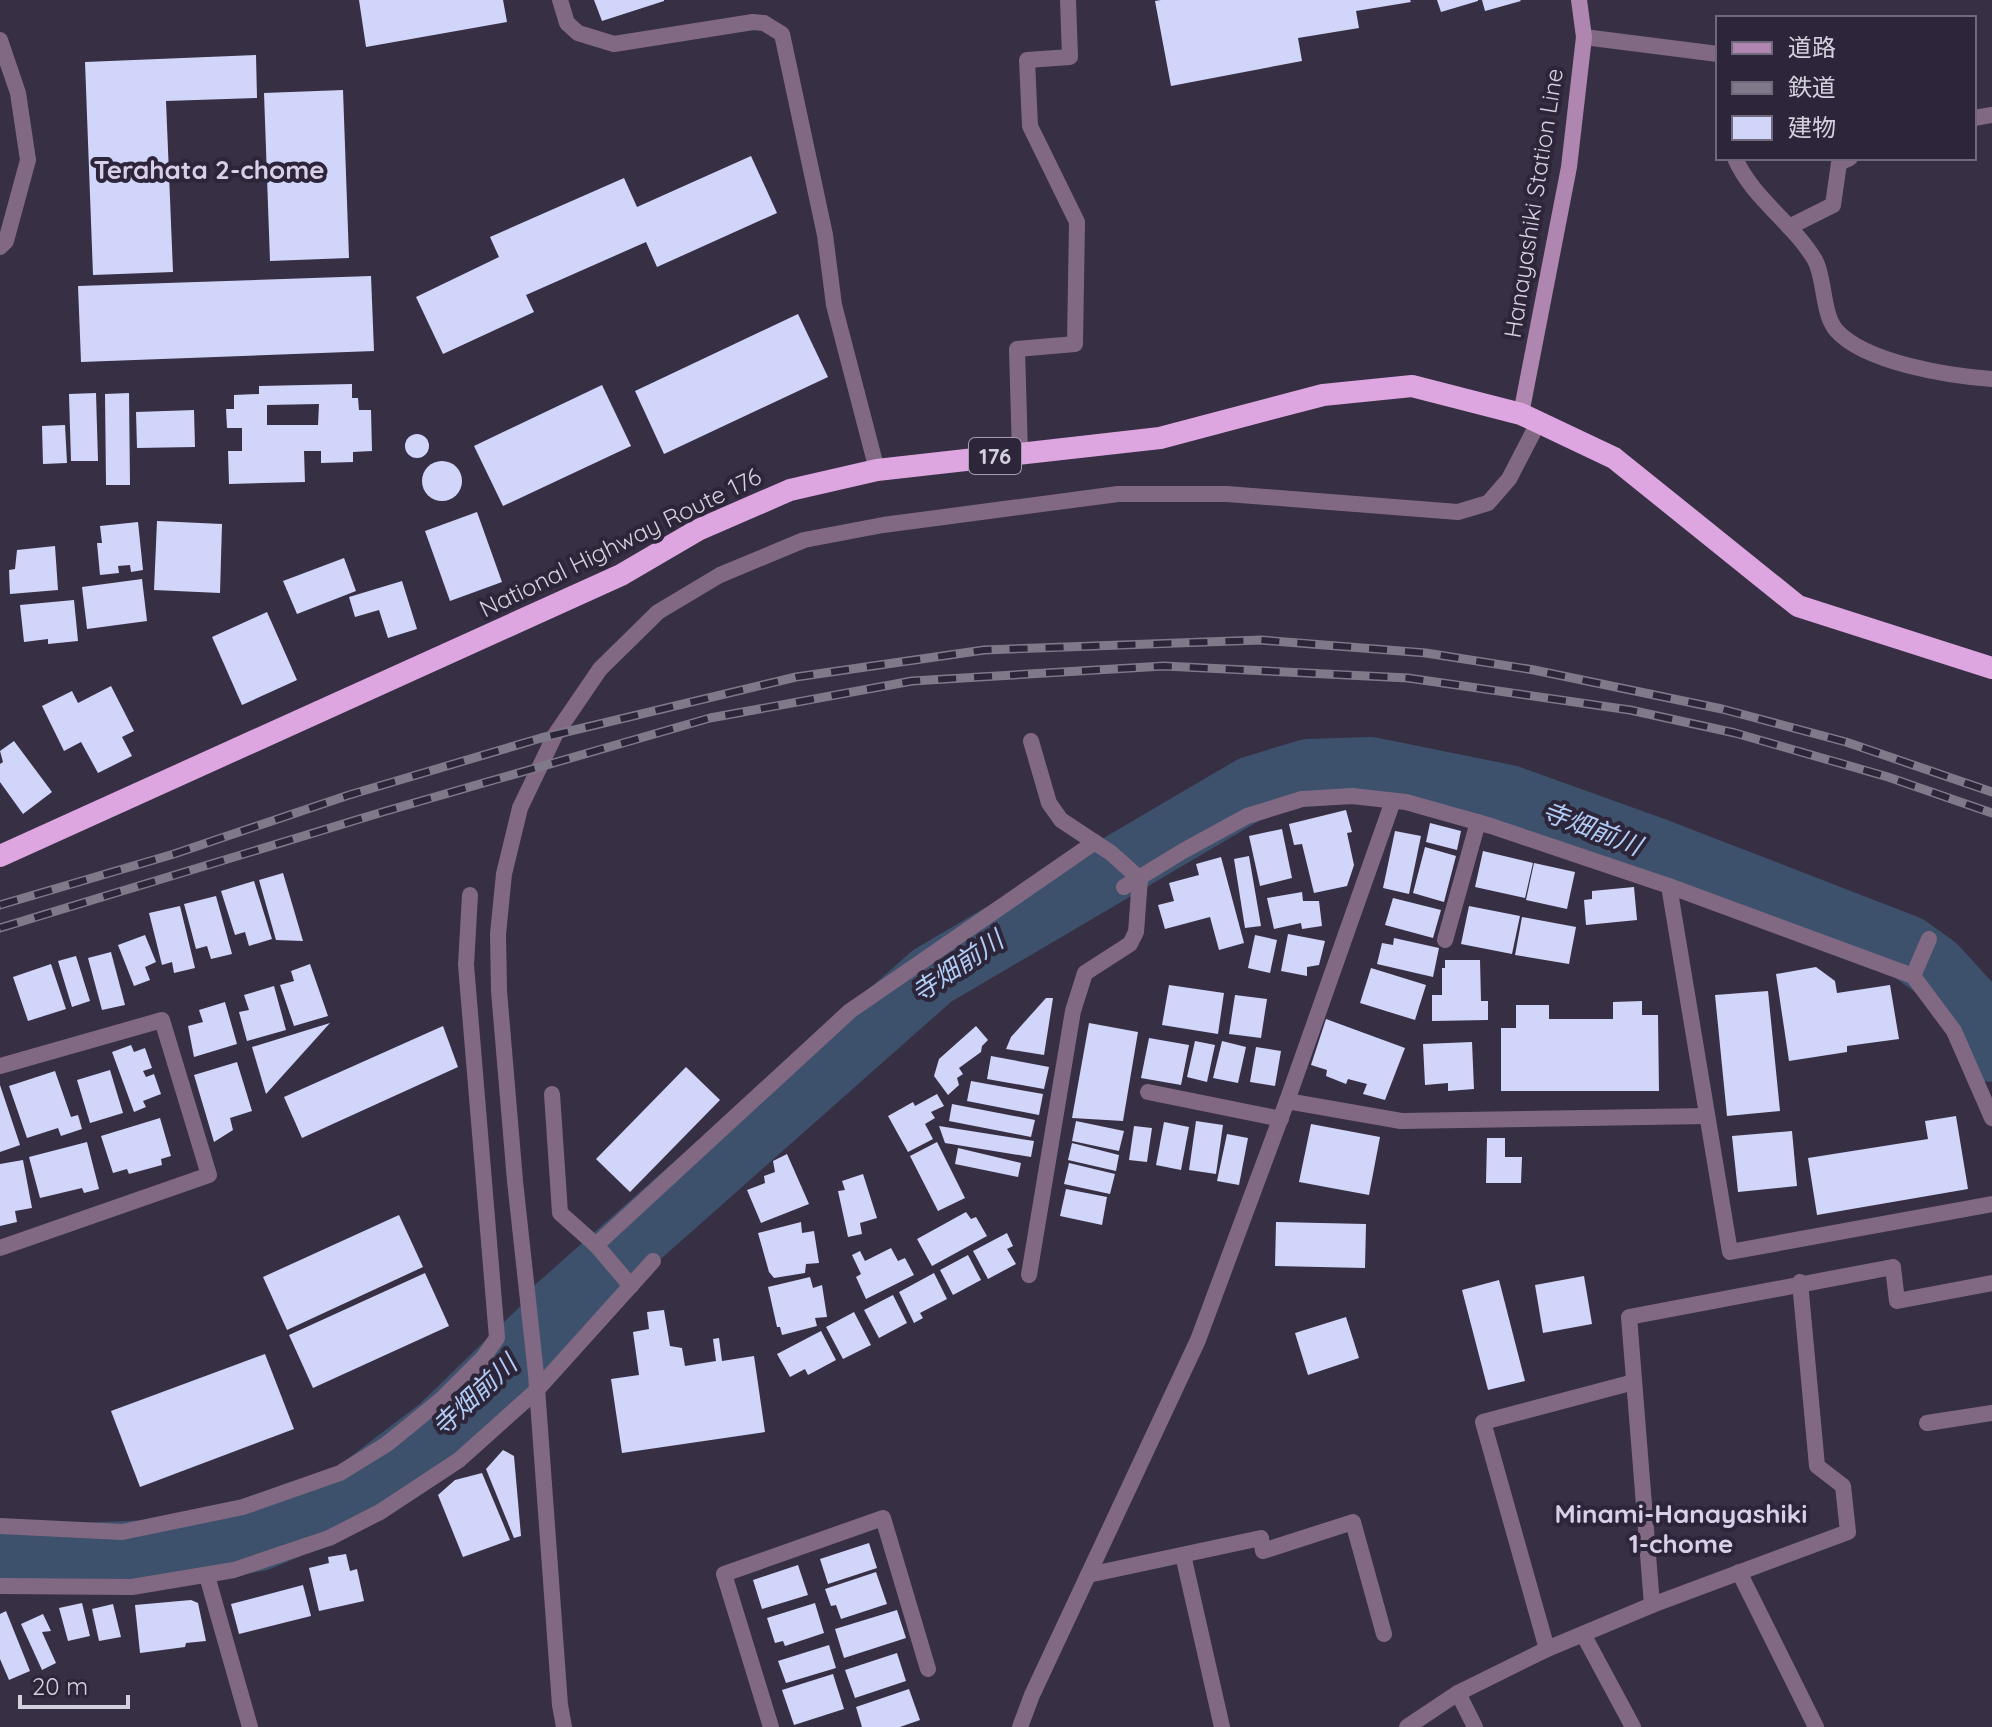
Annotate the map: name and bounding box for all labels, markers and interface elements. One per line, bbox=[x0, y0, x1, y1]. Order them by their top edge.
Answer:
legend bbox=[1716, 16, 1976, 160]
text: 道路 bbox=[1788, 32, 1836, 62]
street label: Hanayashiki Station Line bbox=[1497, 66, 1569, 340]
text: 鉄道 bbox=[1788, 72, 1836, 102]
text: 建物 bbox=[1788, 112, 1836, 142]
district label: Terahata 2-chome bbox=[94, 153, 324, 186]
road number: 176 bbox=[969, 438, 1021, 474]
street label: National Highway Route 176 bbox=[474, 461, 766, 623]
water label: 寺畑前川 bbox=[1538, 794, 1649, 863]
water label: 寺畑前川 bbox=[905, 922, 1012, 1009]
water label: 寺畑前川 bbox=[425, 1345, 525, 1443]
district label: Minami-Hanayashiki 1-chome bbox=[1555, 1497, 1807, 1560]
scale bar bbox=[20, 1659, 128, 1709]
text: 20 m bbox=[32, 1671, 88, 1701]

